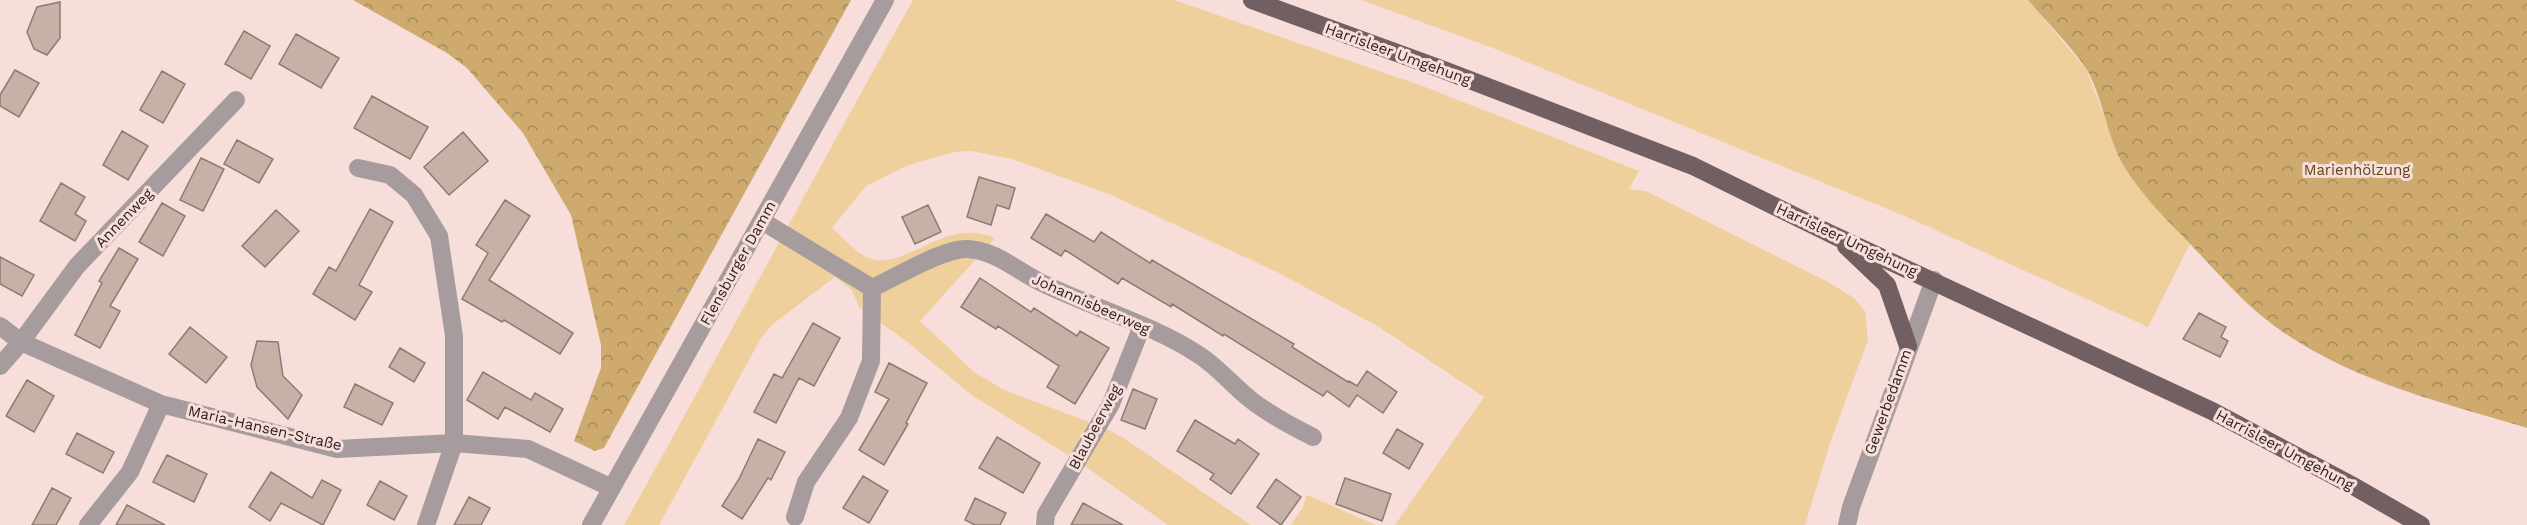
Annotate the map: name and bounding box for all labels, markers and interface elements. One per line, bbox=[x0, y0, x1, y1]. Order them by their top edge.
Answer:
street label: Harrisleer Umgehung bbox=[1323, 19, 1473, 89]
park label: Marienhölzung bbox=[2304, 161, 2410, 179]
street label: Annenweg bbox=[91, 185, 157, 251]
street label: Flensburger Damm bbox=[696, 198, 780, 328]
street label: Harrisleer Umgehung bbox=[1774, 199, 1920, 281]
street label: Johannisbeerweg bbox=[1029, 270, 1153, 338]
street label: Gewerbedamm bbox=[1861, 347, 1915, 457]
street label: Blaubeerweg bbox=[1065, 381, 1125, 473]
street label: Maria-Hansen-Straße bbox=[186, 402, 344, 454]
street label: Harrisleer Umgehung bbox=[2213, 406, 2357, 494]

